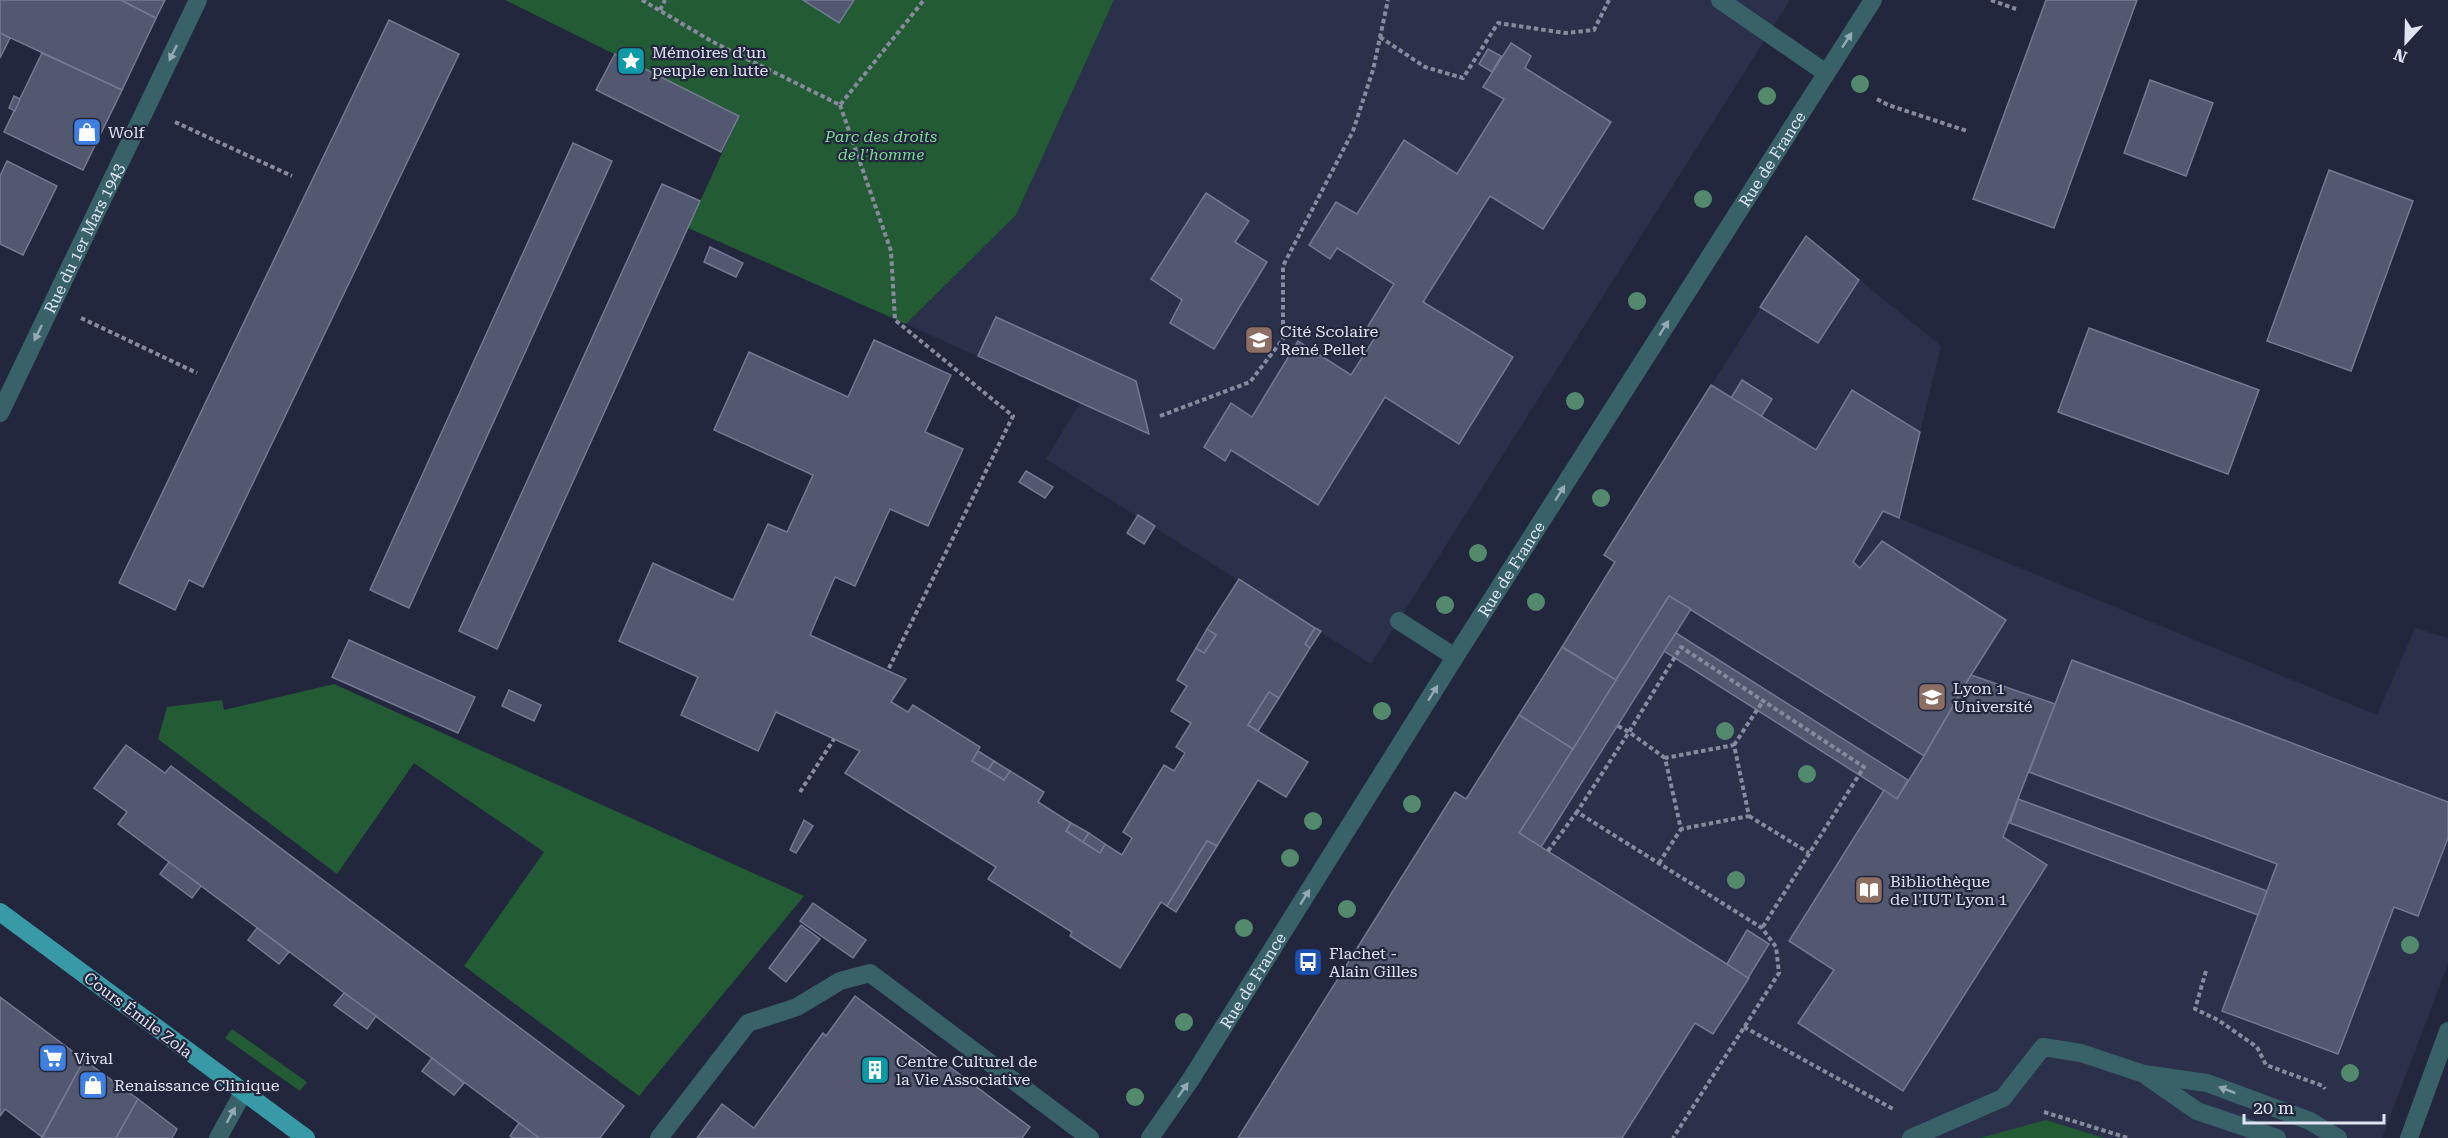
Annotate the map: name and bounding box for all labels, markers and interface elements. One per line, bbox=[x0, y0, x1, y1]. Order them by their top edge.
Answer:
north arrow bbox=[2376, 12, 2436, 72]
one-way arrow bbox=[1841, 32, 1853, 48]
place label: Mémoires d’un peuple en lutte bbox=[652, 43, 768, 80]
one-way arrow bbox=[168, 44, 177, 61]
text: N bbox=[2391, 44, 2410, 67]
place icon: Mémoires d’un peuple en lutte bbox=[615, 45, 647, 77]
street label: Rue de France bbox=[1735, 107, 1809, 210]
shop icon: Wolf bbox=[71, 116, 103, 148]
place label: Wolf bbox=[108, 123, 145, 142]
park label: Parc des droits de l'homme bbox=[824, 127, 937, 164]
street label: Rue du 1er Mars 1943 bbox=[40, 160, 128, 316]
one-way arrow bbox=[1658, 320, 1669, 336]
place label: Cité Scolaire René Pellet bbox=[1280, 322, 1378, 359]
one-way arrow bbox=[34, 324, 43, 341]
school or university icon: Cité Scolaire René Pellet bbox=[1243, 324, 1275, 356]
one-way arrow bbox=[1554, 485, 1565, 502]
street label: Rue de France bbox=[1474, 518, 1549, 620]
place label: Lyon 1 Université bbox=[1953, 679, 2033, 716]
school or university icon: Lyon 1 Université bbox=[1916, 681, 1948, 713]
one-way arrow bbox=[1427, 685, 1438, 702]
place label: Bibliothèque de l'IUT Lyon 1 bbox=[1890, 872, 2008, 909]
library icon: Bibliothèque de l'IUT Lyon 1 bbox=[1853, 874, 1885, 906]
one-way arrow bbox=[1299, 889, 1310, 905]
street label: Rue de France bbox=[1216, 929, 1290, 1032]
place label: Flachet - Alain Gilles bbox=[1329, 944, 1418, 981]
bus stop icon: Flachet - Alain Gilles bbox=[1292, 946, 1324, 978]
street label: Cours Émile Zola bbox=[80, 968, 196, 1062]
supermarket icon: Vival bbox=[37, 1042, 69, 1074]
place label: Vival bbox=[74, 1049, 113, 1068]
place label: Centre Culturel de la Vie Associative bbox=[896, 1052, 1038, 1089]
building icon: Centre Culturel de la Vie Associative bbox=[859, 1054, 891, 1086]
shop icon: Renaissance Clinique bbox=[77, 1069, 109, 1101]
place label: Renaissance Clinique bbox=[114, 1076, 280, 1095]
one-way arrow bbox=[1177, 1082, 1188, 1098]
one-way arrow bbox=[2217, 1085, 2235, 1095]
scale bar bbox=[2244, 1087, 2384, 1125]
text: 20 m bbox=[2253, 1097, 2294, 1118]
one-way arrow bbox=[226, 1106, 236, 1123]

